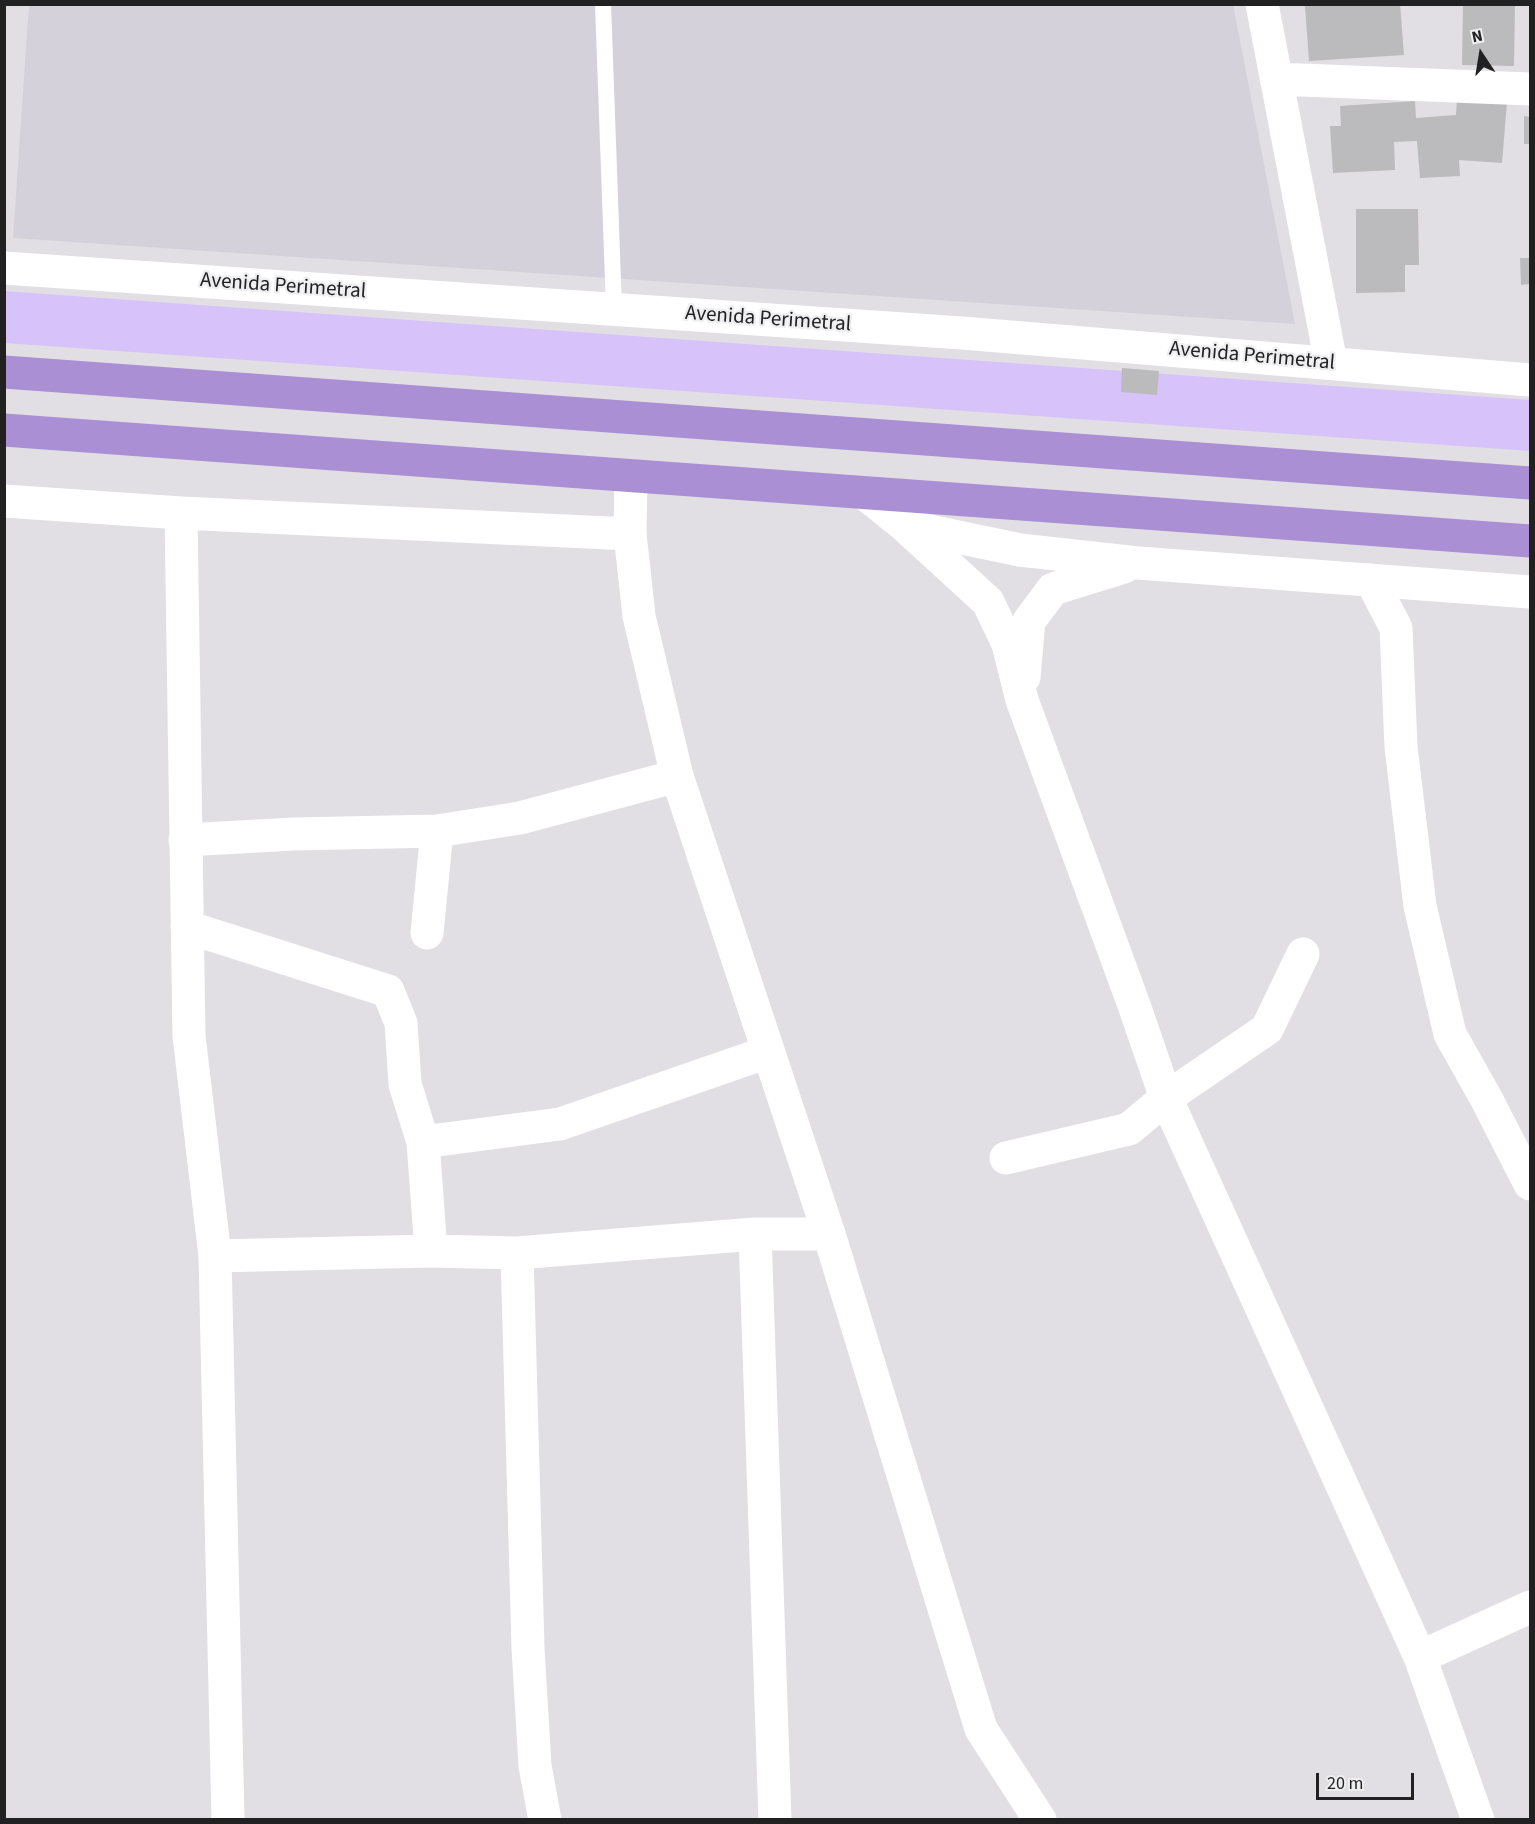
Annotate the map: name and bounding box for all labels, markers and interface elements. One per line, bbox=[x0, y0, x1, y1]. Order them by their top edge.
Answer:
north arrow bbox=[1451, 24, 1511, 84]
text: N bbox=[1470, 25, 1485, 48]
street label: Avenida Perimetral bbox=[199, 269, 367, 305]
street label: Avenida Perimetral bbox=[684, 302, 852, 338]
street label: Avenida Perimetral bbox=[1168, 337, 1336, 377]
scale bar bbox=[1319, 1761, 1416, 1799]
text: 20 m bbox=[1327, 1771, 1363, 1796]

